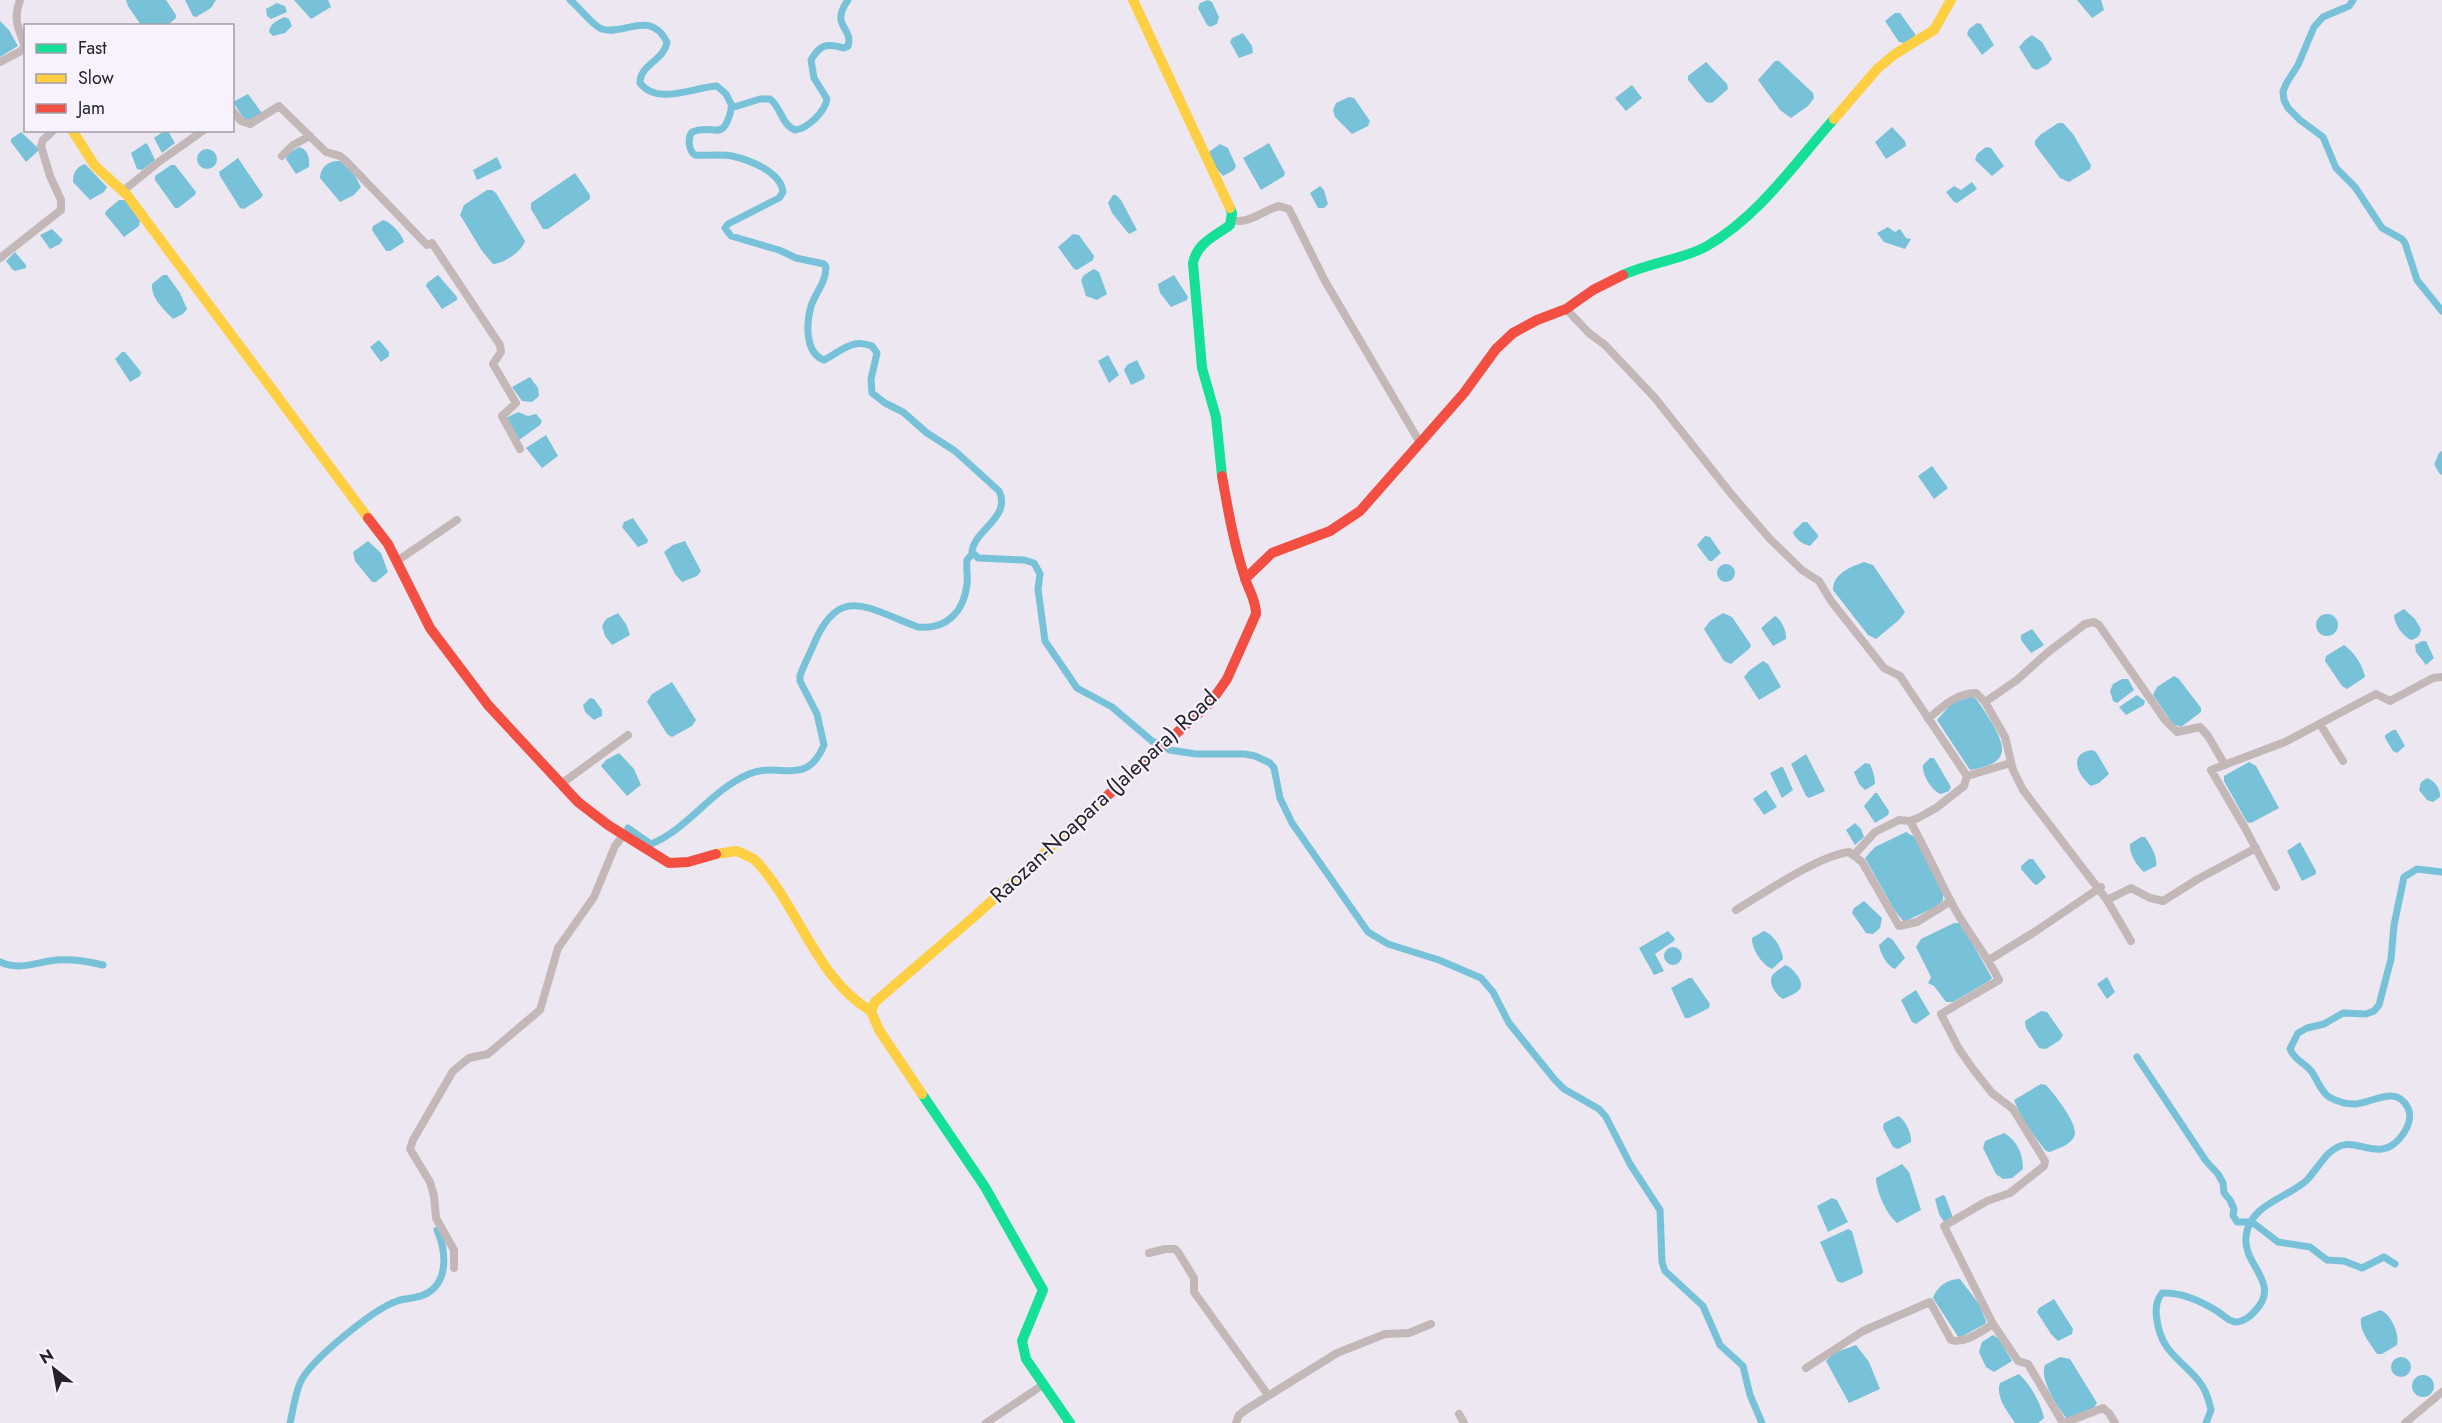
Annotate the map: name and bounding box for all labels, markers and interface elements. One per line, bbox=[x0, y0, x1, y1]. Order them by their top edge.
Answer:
legend bbox=[24, 24, 234, 132]
text: Fast bbox=[78, 35, 107, 61]
text: Slow bbox=[78, 65, 115, 91]
text: Jam bbox=[76, 95, 105, 121]
street label: Raozan-Noapara (Jalepara) Road bbox=[982, 682, 1224, 910]
north arrow bbox=[24, 1339, 84, 1399]
text: N bbox=[35, 1343, 58, 1370]

